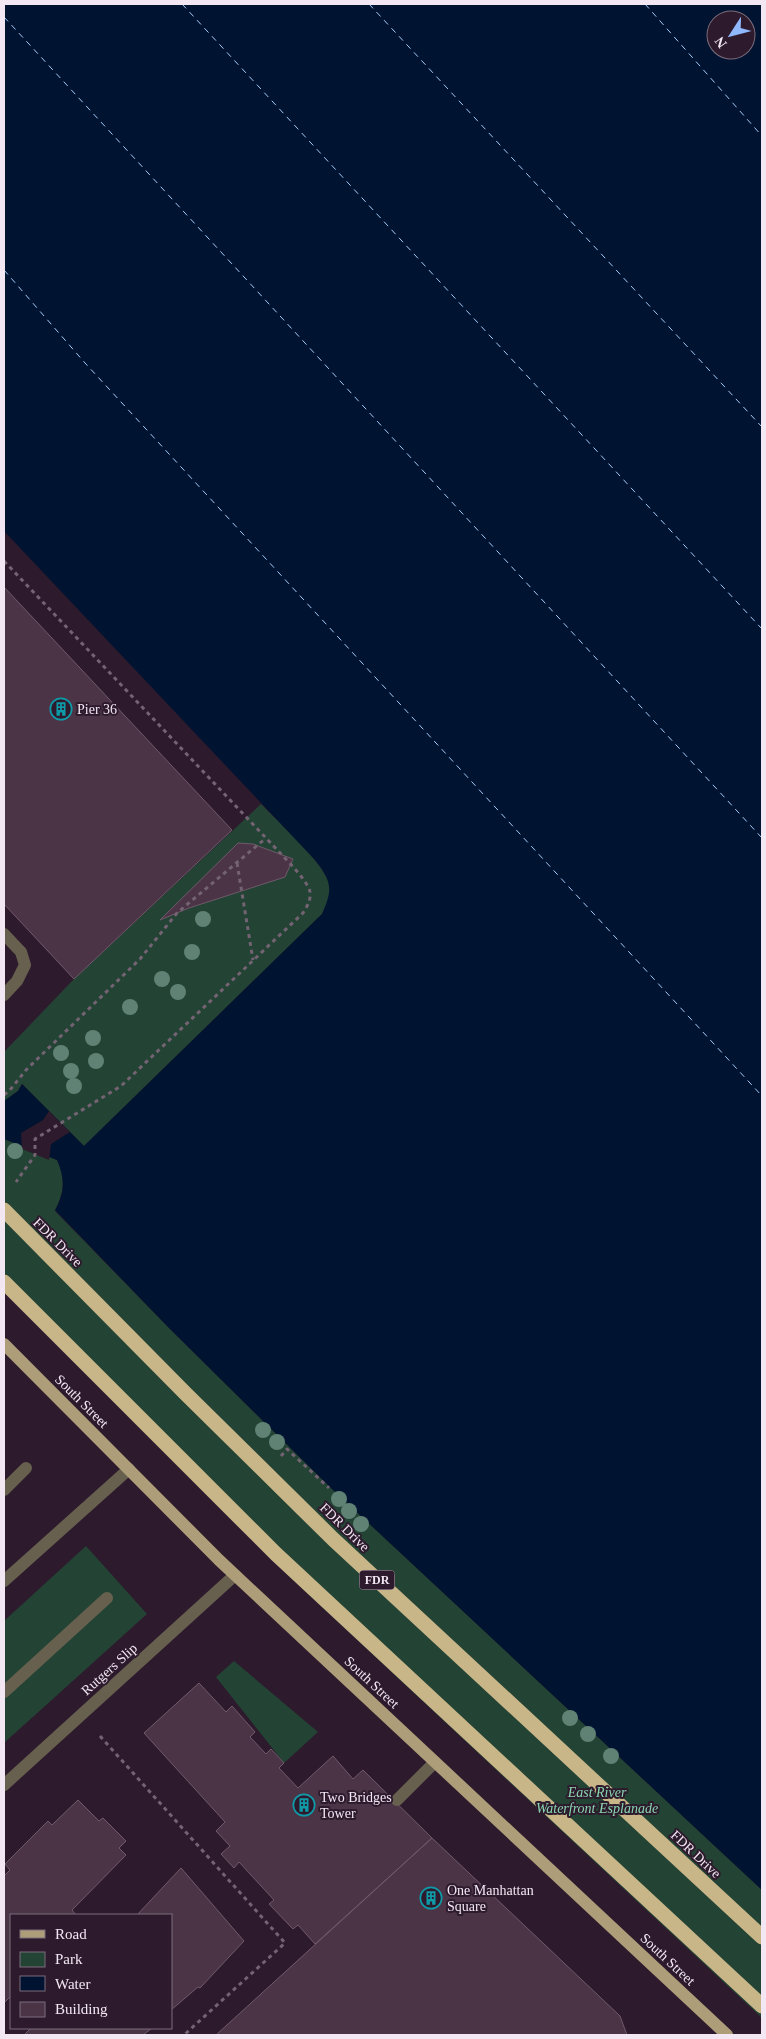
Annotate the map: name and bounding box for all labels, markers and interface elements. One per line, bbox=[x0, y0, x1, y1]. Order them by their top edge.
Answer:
north arrow bbox=[706, 10, 756, 60]
text: N bbox=[712, 34, 730, 51]
building icon: Pier 36 bbox=[49, 697, 73, 721]
place label: Pier 36 bbox=[77, 702, 117, 717]
street label: FDR Drive bbox=[30, 1215, 85, 1270]
street label: South Street bbox=[52, 1372, 111, 1431]
street label: FDR Drive bbox=[317, 1500, 372, 1555]
road number: FDR bbox=[360, 1570, 394, 1590]
street label: Rutgers Slip bbox=[78, 1641, 140, 1698]
street label: South Street bbox=[341, 1653, 402, 1711]
park label: East River Waterfront Esplanade bbox=[536, 1785, 658, 1816]
place label: Two Bridges Tower bbox=[320, 1790, 392, 1821]
building icon: Two Bridges Tower bbox=[292, 1793, 316, 1817]
street label: FDR Drive bbox=[668, 1828, 724, 1881]
place label: One Manhattan Square bbox=[447, 1883, 534, 1914]
building icon: One Manhattan Square bbox=[419, 1886, 443, 1910]
legend bbox=[10, 1914, 172, 2029]
text: Road bbox=[55, 1926, 87, 1942]
street label: South Street bbox=[637, 1930, 698, 1988]
text: Park bbox=[55, 1951, 83, 1967]
text: Water bbox=[55, 1976, 90, 1992]
text: Building bbox=[55, 2001, 108, 2017]

